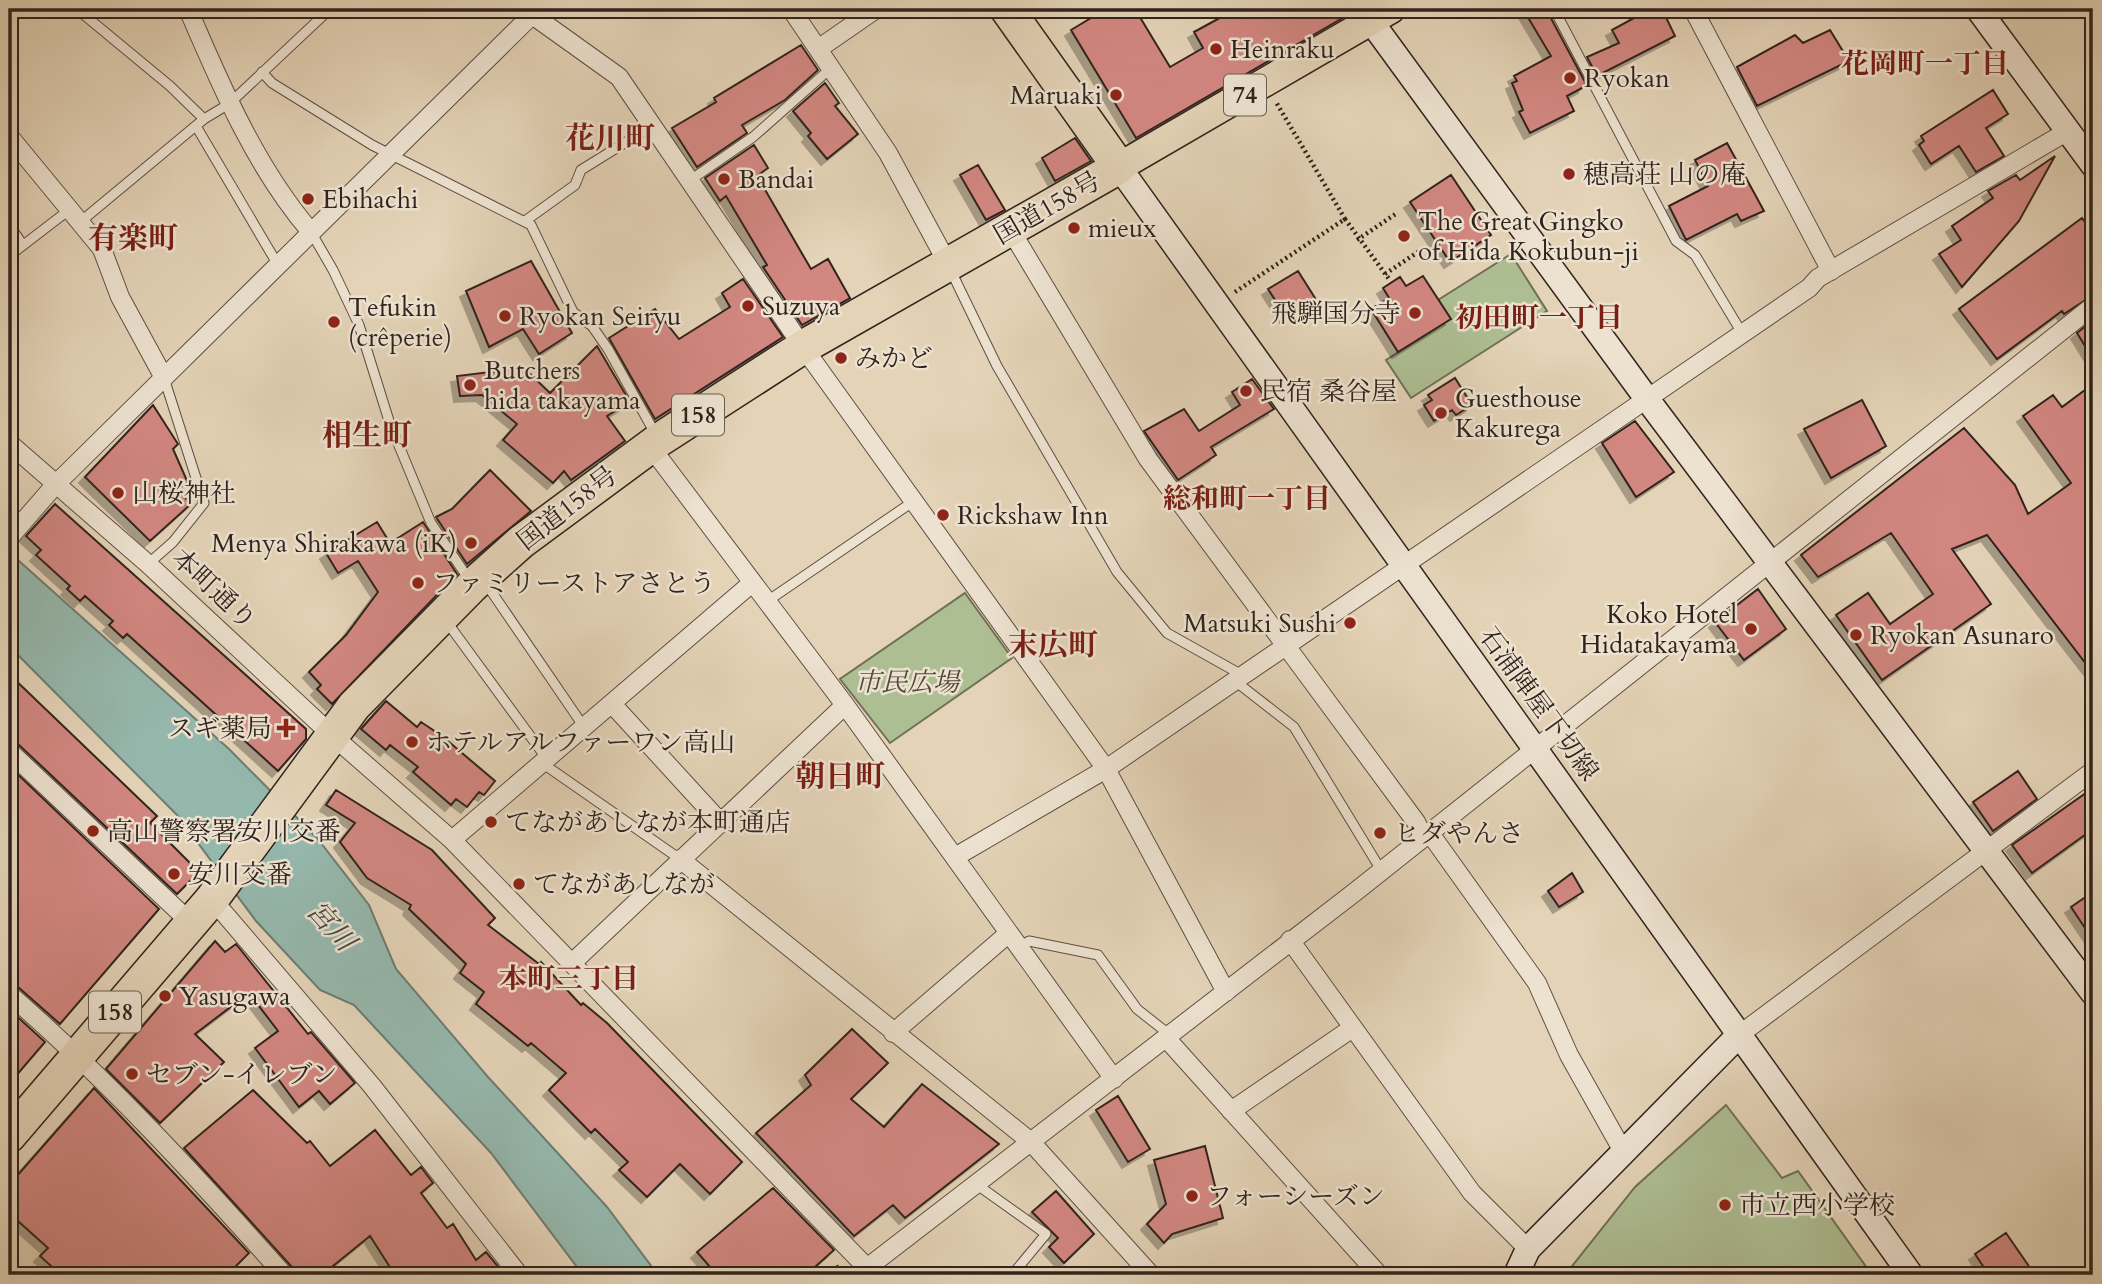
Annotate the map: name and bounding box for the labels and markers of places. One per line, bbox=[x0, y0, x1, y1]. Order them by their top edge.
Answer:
place label: Heinraku bbox=[1230, 32, 1335, 67]
marker: Heinraku bbox=[1208, 41, 1224, 57]
place label: Ryokan bbox=[1584, 61, 1670, 96]
marker: Ryokan bbox=[1562, 70, 1578, 86]
place label: Maruaki bbox=[1010, 78, 1102, 113]
marker: Maruaki bbox=[1108, 87, 1124, 103]
place label: 穂高荘 山の庵 bbox=[1583, 157, 1746, 192]
place label: Bandai bbox=[738, 162, 814, 197]
marker: 穂高荘 山の庵 bbox=[1561, 166, 1577, 182]
marker: Bandai bbox=[716, 171, 732, 187]
place label: Ebihachi bbox=[322, 182, 418, 217]
marker: Ebihachi bbox=[300, 191, 316, 207]
place label: The Great Gingko of Hida Kokubun-ji bbox=[1418, 204, 1639, 269]
place label: mieux bbox=[1088, 211, 1156, 246]
marker: mieux bbox=[1066, 220, 1082, 236]
marker: The Great Gingko of Hida Kokubun-ji bbox=[1396, 228, 1412, 244]
place label: Suzuya bbox=[762, 289, 840, 324]
place label: Tefukin (crêperie) bbox=[348, 290, 452, 355]
place label: 飛騨国分寺 bbox=[1271, 296, 1401, 331]
marker: Suzuya bbox=[740, 298, 756, 314]
place label: Ryokan Seiryu bbox=[519, 299, 681, 334]
marker: 飛騨国分寺 bbox=[1407, 305, 1423, 321]
marker: Ryokan Seiryu bbox=[497, 308, 513, 324]
marker: Tefukin (crêperie) bbox=[326, 314, 342, 330]
place label: みかど bbox=[855, 341, 933, 376]
marker: みかど bbox=[833, 350, 849, 366]
place label: Butchers hida takayama bbox=[484, 353, 640, 418]
place label: 民宿 桑谷屋 bbox=[1260, 374, 1397, 409]
marker: Butchers hida takayama bbox=[462, 377, 478, 393]
place label: Guesthouse Kakurega bbox=[1455, 381, 1582, 446]
marker: 民宿 桑谷屋 bbox=[1238, 383, 1254, 399]
marker: Guesthouse Kakurega bbox=[1433, 405, 1449, 421]
place label: 山桜神社 bbox=[132, 476, 236, 511]
marker: 山桜神社 bbox=[110, 485, 126, 501]
place label: Rickshaw Inn bbox=[957, 498, 1109, 533]
marker: Rickshaw Inn bbox=[935, 507, 951, 523]
place label: Menya Shirakawa (iK) bbox=[211, 526, 457, 561]
marker: Menya Shirakawa (iK) bbox=[463, 535, 479, 551]
place label: ファミリーストアさとう bbox=[432, 566, 715, 601]
marker: ファミリーストアさとう bbox=[410, 575, 426, 591]
place label: Koko Hotel Hidatakayama bbox=[1580, 597, 1737, 662]
place label: Matsuki Sushi bbox=[1183, 606, 1336, 641]
marker: Matsuki Sushi bbox=[1342, 615, 1358, 631]
place label: Ryokan Asunaro bbox=[1870, 618, 2054, 653]
marker: Koko Hotel Hidatakayama bbox=[1743, 621, 1759, 637]
marker: Ryokan Asunaro bbox=[1848, 627, 1864, 643]
place label: スギ薬局 bbox=[168, 711, 272, 746]
marker: スギ薬局 bbox=[278, 720, 294, 736]
place label: ホテルアルファーワン高山 bbox=[426, 725, 735, 760]
marker: ホテルアルファーワン高山 bbox=[404, 734, 420, 750]
place label: てながあしなが本町通店 bbox=[505, 805, 791, 840]
place label: 高山警察署安川交番 bbox=[107, 814, 341, 849]
marker: てながあしなが本町通店 bbox=[483, 814, 499, 830]
place label: ヒダやんさ bbox=[1394, 816, 1524, 851]
marker: 高山警察署安川交番 bbox=[85, 823, 101, 839]
marker: ヒダやんさ bbox=[1372, 825, 1388, 841]
place label: 安川交番 bbox=[188, 857, 292, 892]
marker: 安川交番 bbox=[166, 866, 182, 882]
place label: てながあしなが bbox=[533, 867, 715, 902]
marker: てながあしなが bbox=[511, 876, 527, 892]
place label: Yasugawa bbox=[179, 979, 290, 1014]
marker: Yasugawa bbox=[157, 988, 173, 1004]
place label: セブン-イレブン bbox=[146, 1057, 338, 1092]
marker: セブン-イレブン bbox=[124, 1066, 140, 1082]
place label: フォーシーズン bbox=[1206, 1179, 1385, 1214]
marker: フォーシーズン bbox=[1184, 1188, 1200, 1204]
place label: 市立西小学校 bbox=[1739, 1188, 1895, 1223]
marker: 市立西小学校 bbox=[1717, 1197, 1733, 1213]

